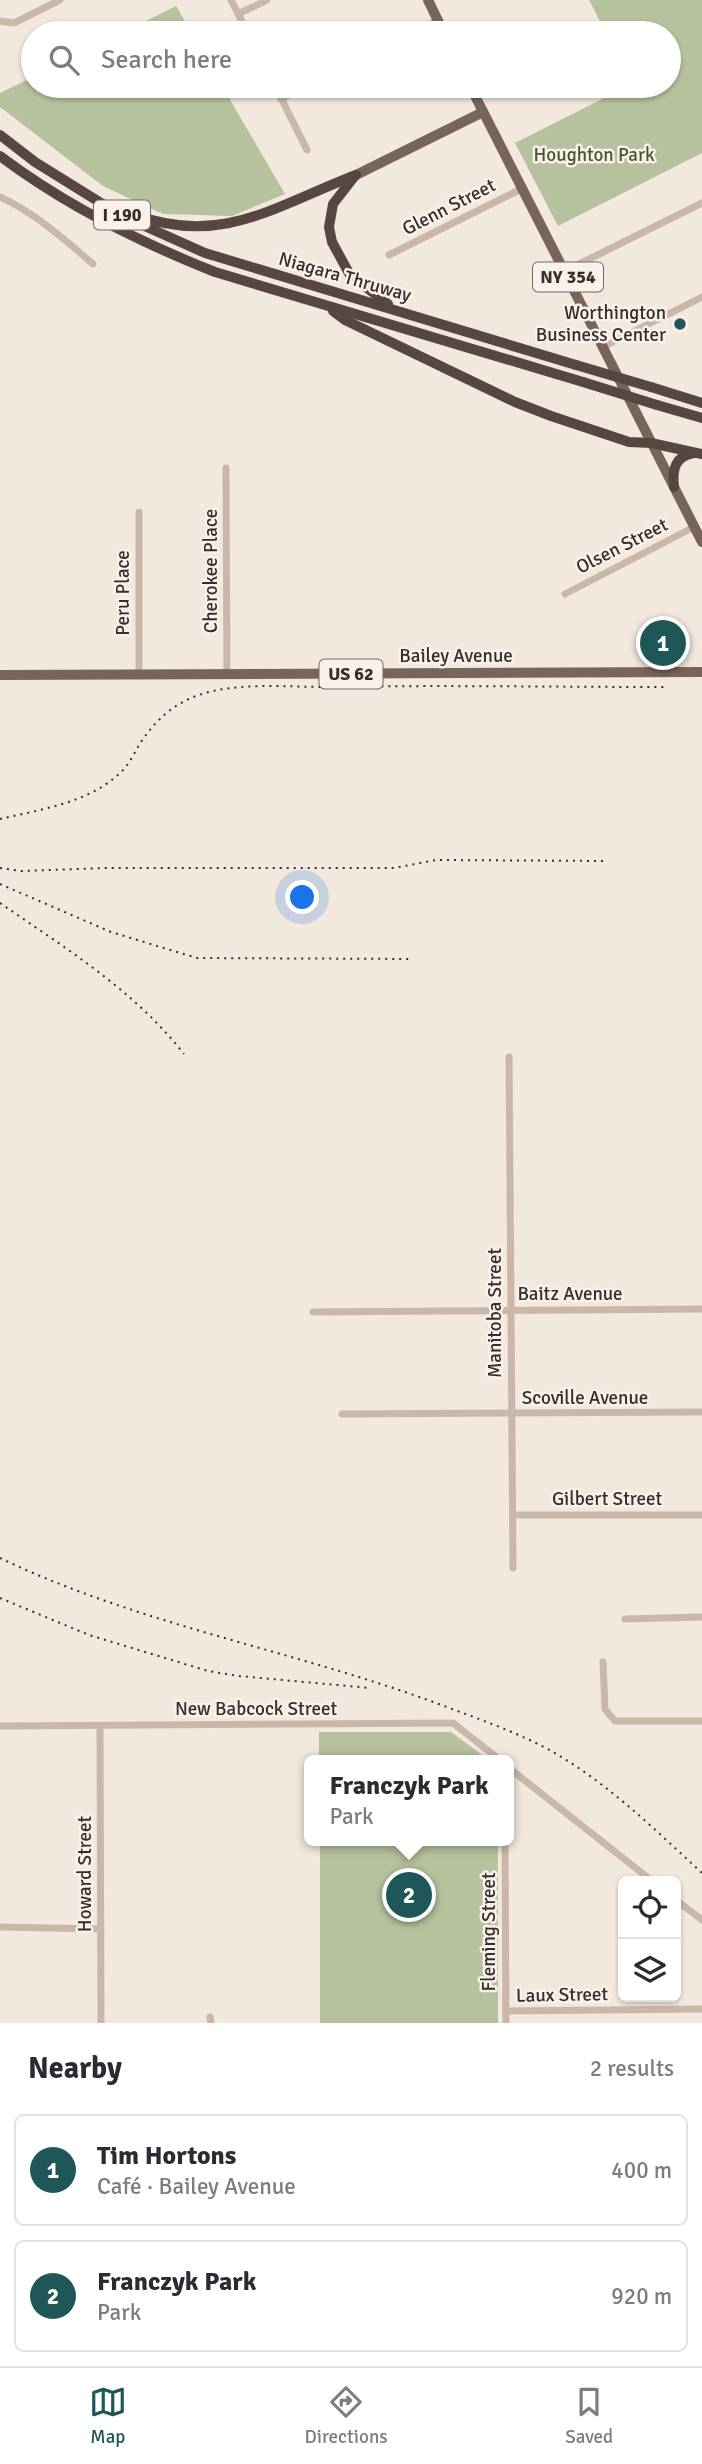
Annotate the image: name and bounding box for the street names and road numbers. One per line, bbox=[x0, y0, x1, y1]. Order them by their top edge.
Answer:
street label: Glenn Street bbox=[398, 173, 500, 241]
road number: I 190 bbox=[94, 200, 150, 230]
street label: Niagara Thruway bbox=[276, 247, 414, 307]
road number: NY 354 bbox=[533, 262, 603, 292]
street label: Cherokee Place bbox=[199, 509, 223, 633]
street label: Olsen Street bbox=[572, 512, 672, 579]
street label: Peru Place bbox=[111, 550, 135, 636]
street label: Bailey Avenue bbox=[399, 644, 513, 668]
road number: US 62 bbox=[320, 660, 382, 688]
street label: Manitoba Street bbox=[483, 1248, 507, 1378]
street label: Baitz Avenue bbox=[517, 1282, 623, 1306]
street label: Scoville Avenue bbox=[522, 1386, 648, 1410]
street label: Gilbert Street bbox=[552, 1487, 662, 1511]
street label: New Babcock Street bbox=[175, 1697, 337, 1721]
street label: Howard Street bbox=[73, 1816, 97, 1932]
street label: Fleming Street bbox=[477, 1872, 501, 1992]
street label: Laux Street bbox=[516, 1982, 609, 2008]

